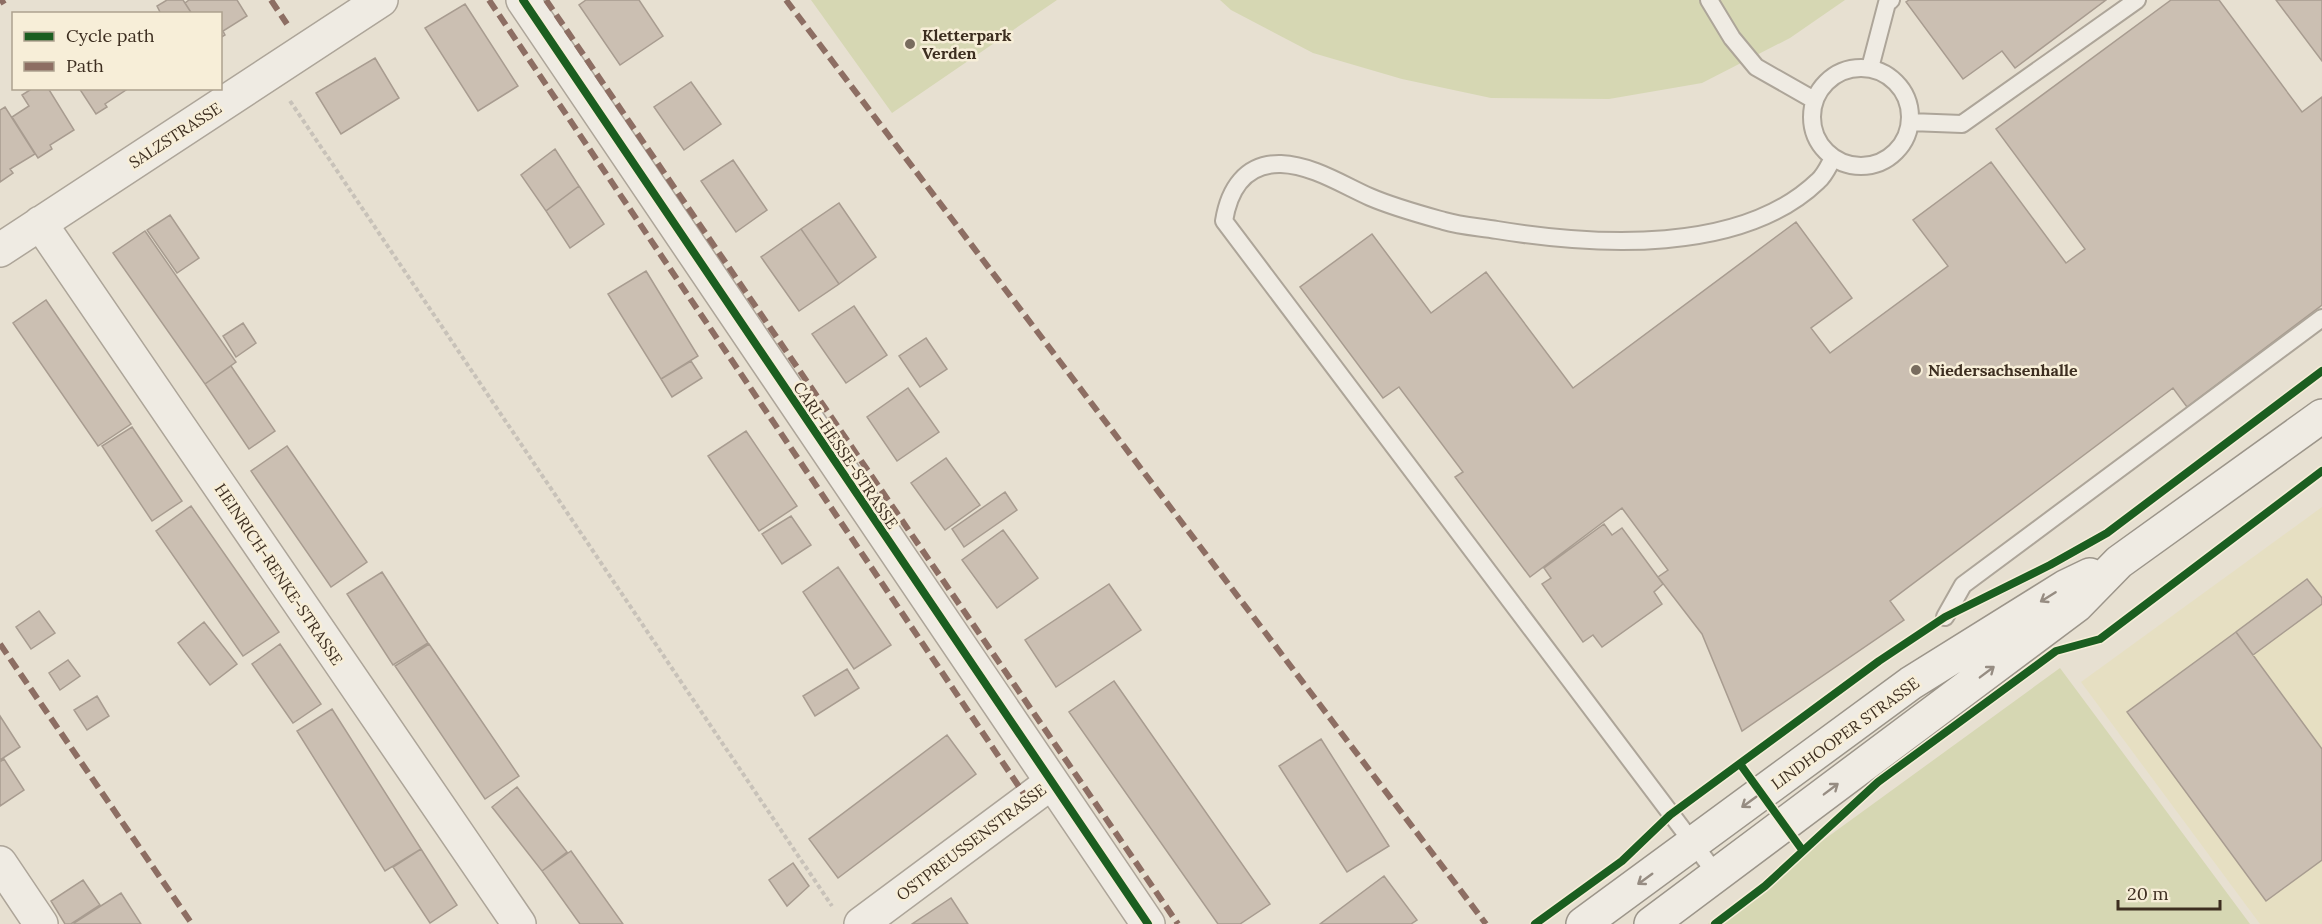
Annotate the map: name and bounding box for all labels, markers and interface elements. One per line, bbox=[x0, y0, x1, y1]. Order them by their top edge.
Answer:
legend bbox=[12, 12, 222, 90]
text: Cycle path bbox=[66, 24, 155, 47]
place label: Kletterpark Verden bbox=[922, 25, 1012, 63]
marker: Kletterpark Verden bbox=[903, 37, 917, 51]
text: Path bbox=[66, 54, 104, 77]
street label: SALZSTRASSE bbox=[125, 98, 225, 172]
place label: Niedersachsenhalle bbox=[1928, 360, 2078, 380]
marker: Niedersachsenhalle bbox=[1909, 363, 1923, 377]
street label: CARL-HESSE-STRASSE bbox=[789, 378, 903, 532]
street label: HEINRICH-RENKE-STRASSE bbox=[211, 479, 347, 669]
one-way arrow bbox=[2040, 592, 2057, 604]
one-way arrow bbox=[1978, 666, 1994, 679]
street label: LINDHOOPER STRASSE bbox=[1767, 673, 1923, 793]
street label: OSTPREUSSENSTRASSE bbox=[892, 779, 1050, 905]
one-way arrow bbox=[1822, 783, 1838, 796]
one-way arrow bbox=[1741, 796, 1757, 809]
one-way arrow bbox=[1638, 872, 1654, 885]
scale bar bbox=[2118, 873, 2220, 911]
text: 20 m bbox=[2127, 882, 2169, 905]

